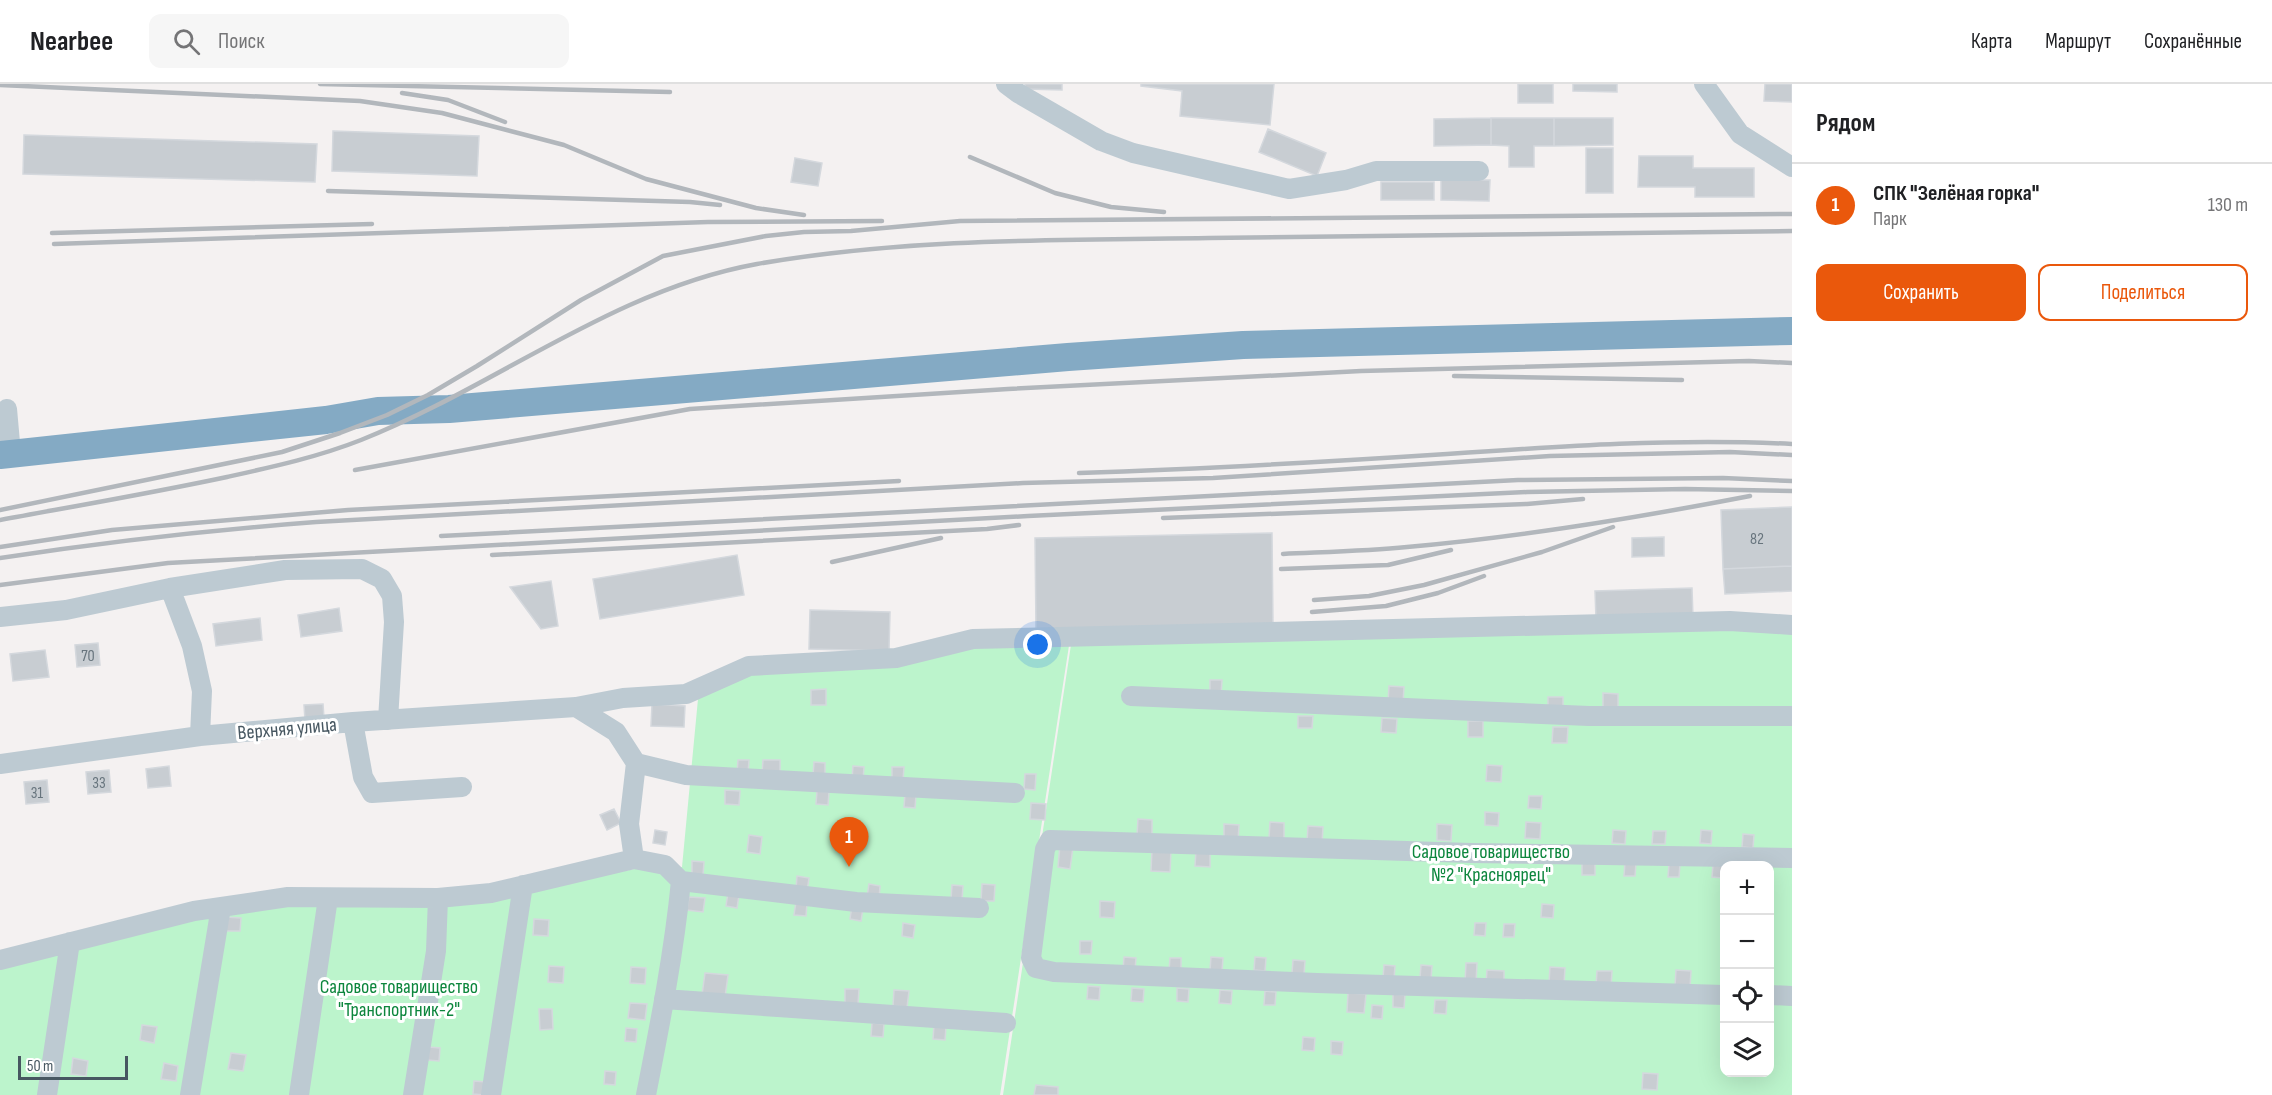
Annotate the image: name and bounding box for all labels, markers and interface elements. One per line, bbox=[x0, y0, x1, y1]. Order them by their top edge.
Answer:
search box bbox=[149, 14, 569, 68]
text: Nearbee bbox=[30, 25, 113, 58]
icon: search bbox=[170, 25, 203, 58]
text: Поиск bbox=[218, 28, 265, 55]
text: Карта bbox=[1971, 29, 2012, 54]
text: Маршрут bbox=[2045, 29, 2111, 54]
text: Сохранённые bbox=[2144, 29, 2242, 54]
text: Рядом bbox=[1816, 108, 1875, 139]
text: СПК "Зелёная горка" bbox=[1873, 180, 2039, 207]
text: 1 bbox=[1832, 193, 1839, 217]
text: 130 m bbox=[2208, 193, 2248, 217]
text: Парк bbox=[1873, 207, 1907, 231]
button: Сохранить bbox=[1816, 264, 2026, 321]
button: Поделиться bbox=[2038, 264, 2248, 321]
house number: 82 bbox=[1750, 530, 1764, 549]
your location bbox=[1023, 630, 1052, 659]
house number: 70 bbox=[81, 647, 95, 666]
street label: Верхняя улица bbox=[236, 713, 338, 745]
house number: 33 bbox=[92, 774, 106, 793]
house number: 31 bbox=[31, 784, 44, 803]
pin: 1 bbox=[830, 818, 868, 867]
park label: Садовое товарищество №2 "Красноярец" bbox=[1412, 840, 1570, 887]
map controls bbox=[1720, 861, 1774, 1077]
button: + bbox=[1720, 861, 1774, 915]
button: − bbox=[1720, 915, 1774, 969]
button: locate bbox=[1720, 969, 1774, 1023]
park label: Садовое товарищество "Транспортник-2" bbox=[320, 975, 478, 1022]
button: layers bbox=[1720, 1023, 1774, 1077]
scale bar bbox=[18, 1053, 128, 1080]
text: 50 m bbox=[27, 1057, 53, 1076]

